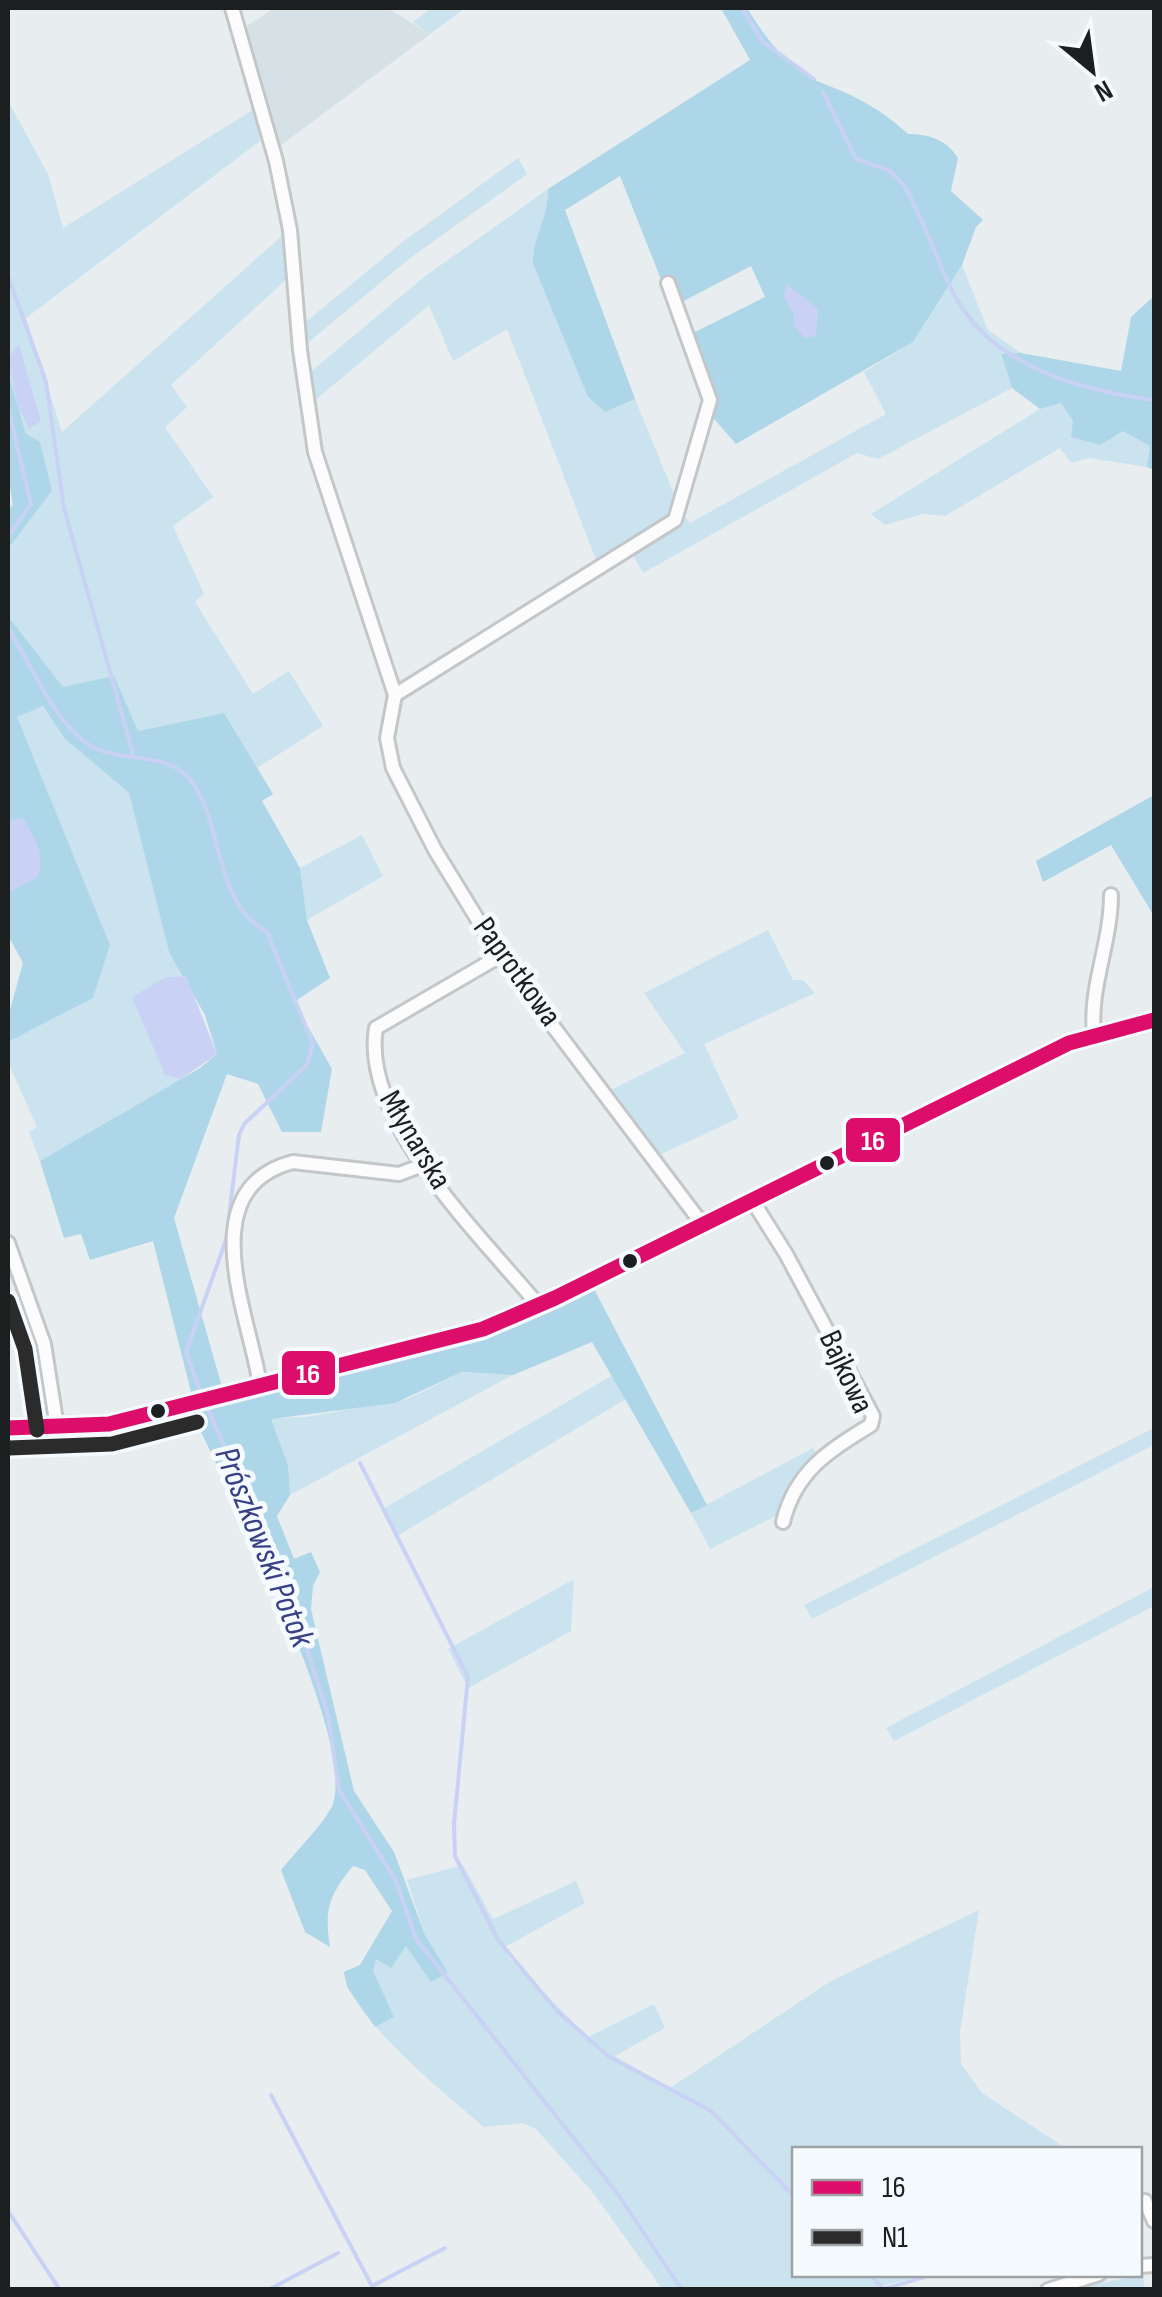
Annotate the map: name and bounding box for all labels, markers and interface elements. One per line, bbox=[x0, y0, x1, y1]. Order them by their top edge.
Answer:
north arrow bbox=[1042, 20, 1142, 120]
text: N bbox=[1089, 72, 1118, 109]
street label: Paprotkowa bbox=[464, 910, 570, 1034]
street label: Młynarska bbox=[370, 1083, 460, 1197]
line badge: 16 bbox=[844, 1116, 902, 1164]
text: 16 bbox=[861, 1125, 885, 1158]
unlabelled marker bbox=[817, 1153, 837, 1173]
unlabelled marker bbox=[620, 1251, 640, 1271]
street label: Bajkowa bbox=[810, 1324, 882, 1420]
line badge: 16 bbox=[280, 1349, 337, 1397]
text: 16 bbox=[296, 1358, 320, 1391]
unlabelled marker bbox=[148, 1401, 168, 1421]
water label: Prószkowski Potok bbox=[204, 1441, 324, 1654]
legend bbox=[792, 2147, 1142, 2277]
text: 16 bbox=[882, 2170, 906, 2206]
text: N1 bbox=[882, 2220, 908, 2256]

